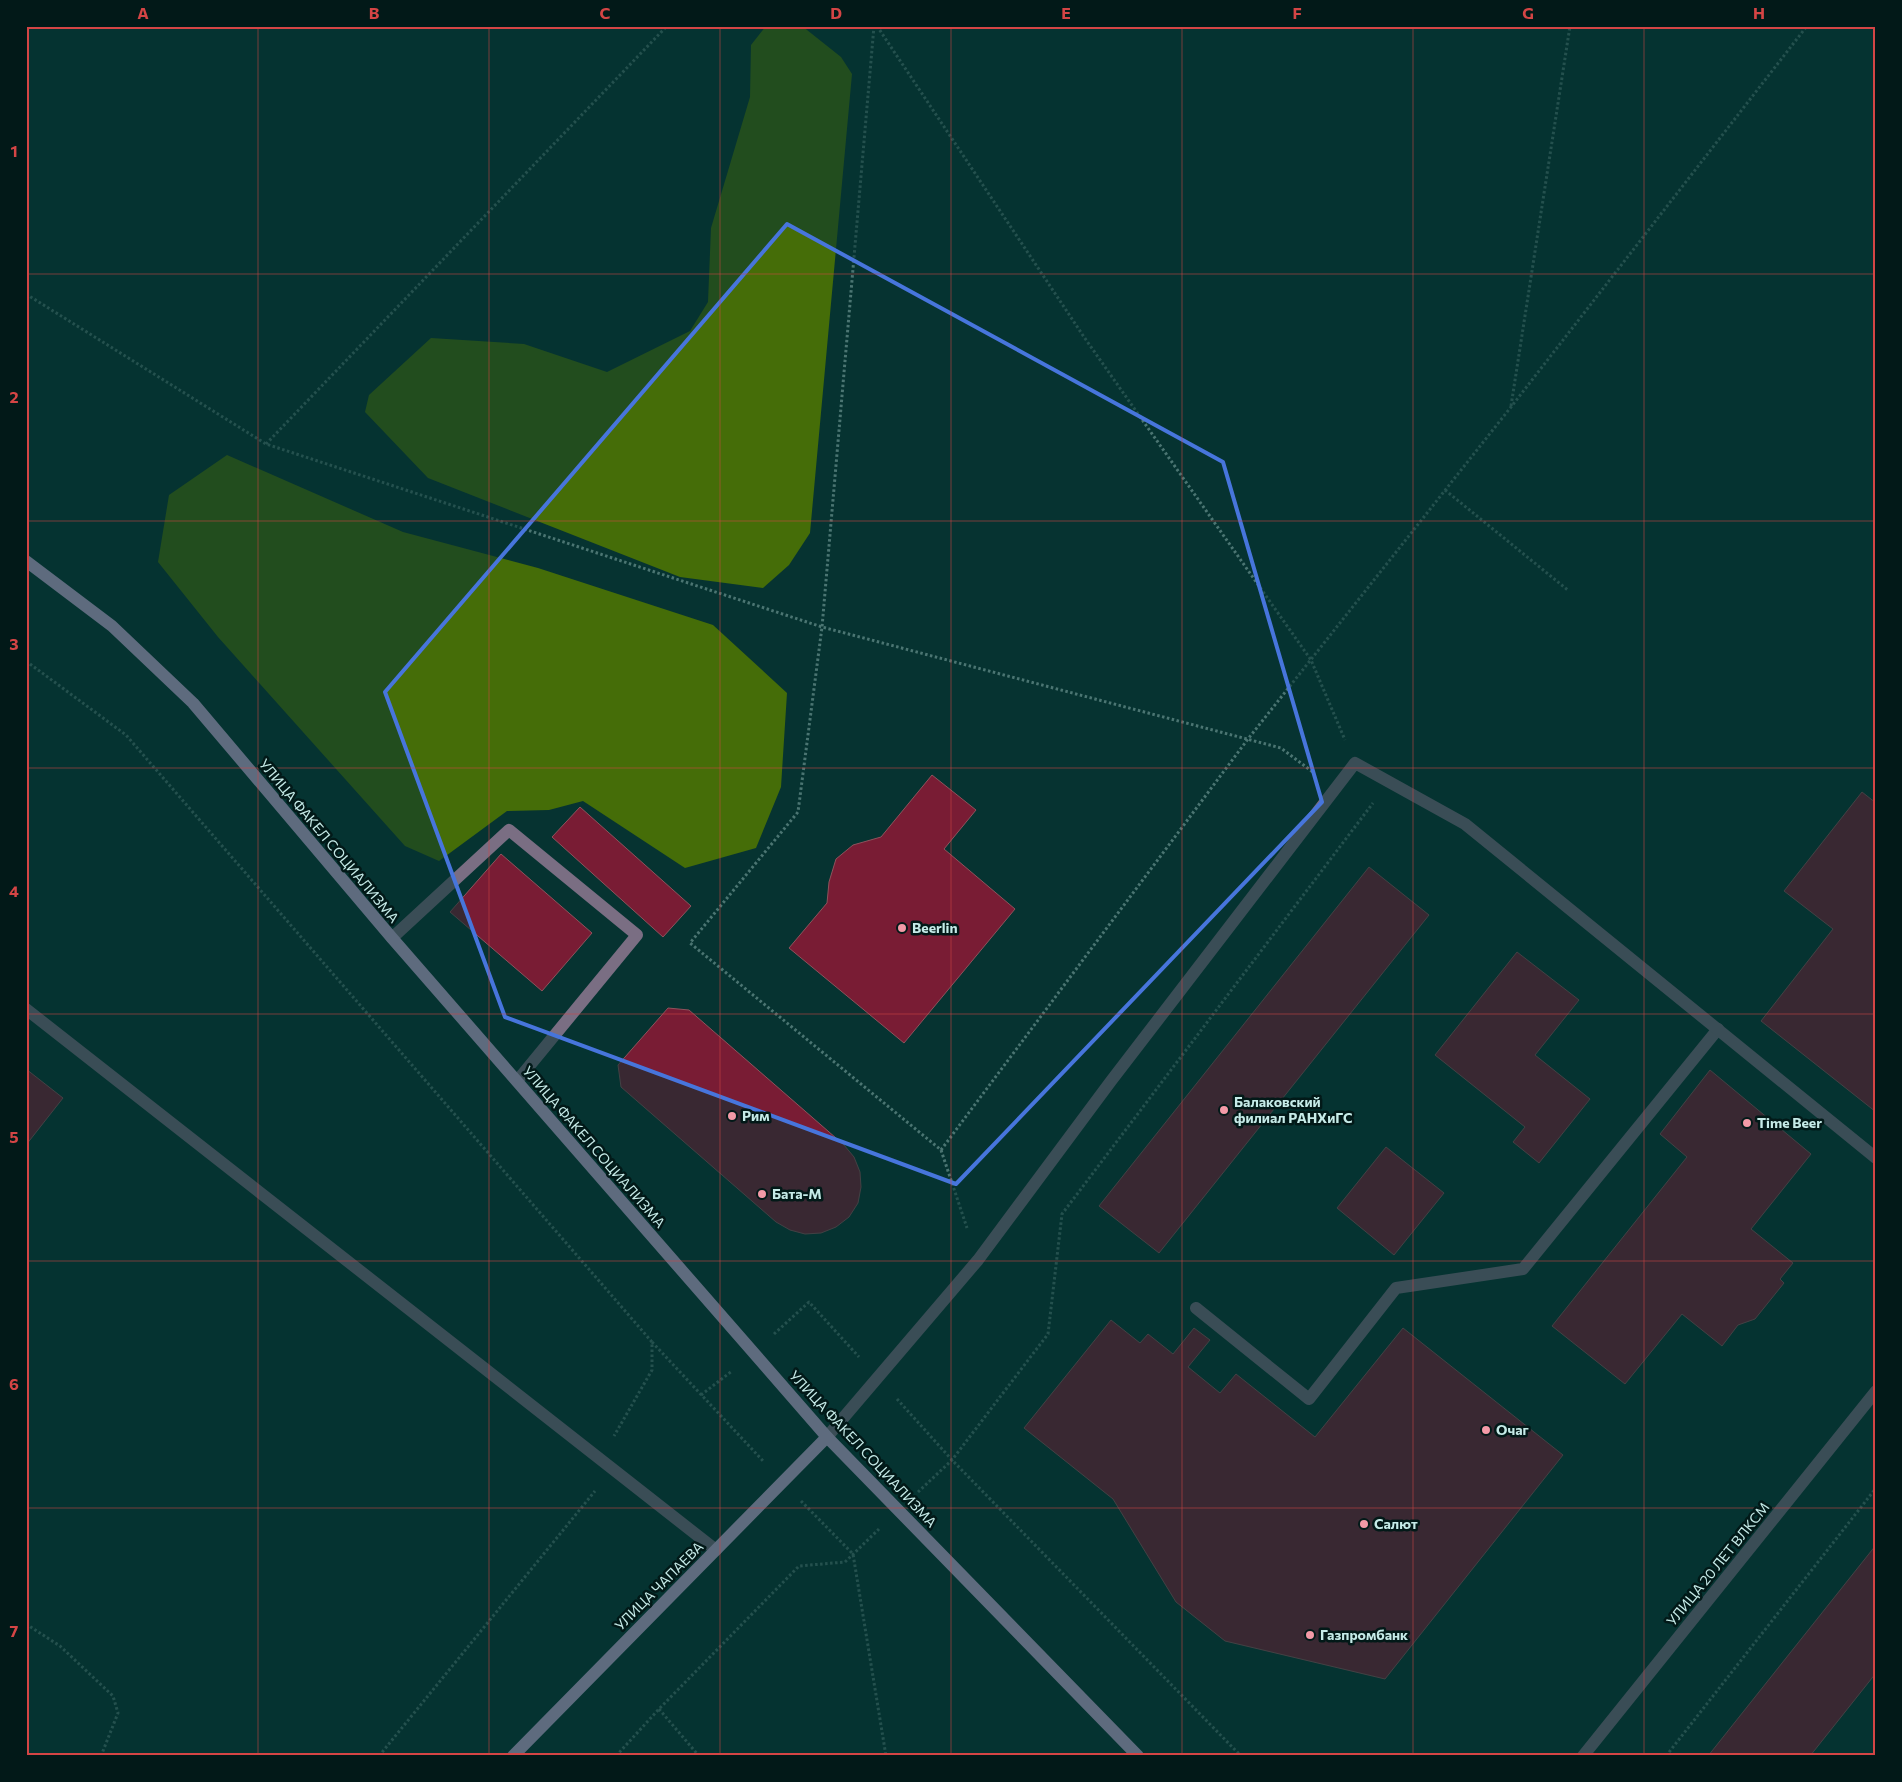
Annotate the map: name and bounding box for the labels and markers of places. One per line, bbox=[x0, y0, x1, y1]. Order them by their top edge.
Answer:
place label: Beerlin bbox=[912, 919, 958, 936]
marker: Beerlin bbox=[896, 922, 908, 934]
place label: Балаковский филиал РАНХиГС bbox=[1234, 1093, 1353, 1126]
marker: Балаковский филиал РАНХиГС bbox=[1218, 1104, 1230, 1116]
place label: Рим bbox=[742, 1107, 770, 1124]
marker: Рим bbox=[726, 1110, 738, 1122]
place label: Time Beer bbox=[1757, 1114, 1822, 1131]
marker: Time Beer bbox=[1741, 1117, 1753, 1129]
place label: Бата-М bbox=[772, 1185, 822, 1202]
marker: Бата-М bbox=[756, 1188, 768, 1200]
place label: Очаг bbox=[1496, 1421, 1529, 1438]
marker: Очаг bbox=[1480, 1424, 1492, 1436]
place label: Салют bbox=[1374, 1515, 1418, 1532]
marker: Салют bbox=[1358, 1518, 1370, 1530]
place label: Газпромбанк bbox=[1320, 1626, 1408, 1643]
marker: Газпромбанк bbox=[1304, 1629, 1316, 1641]

